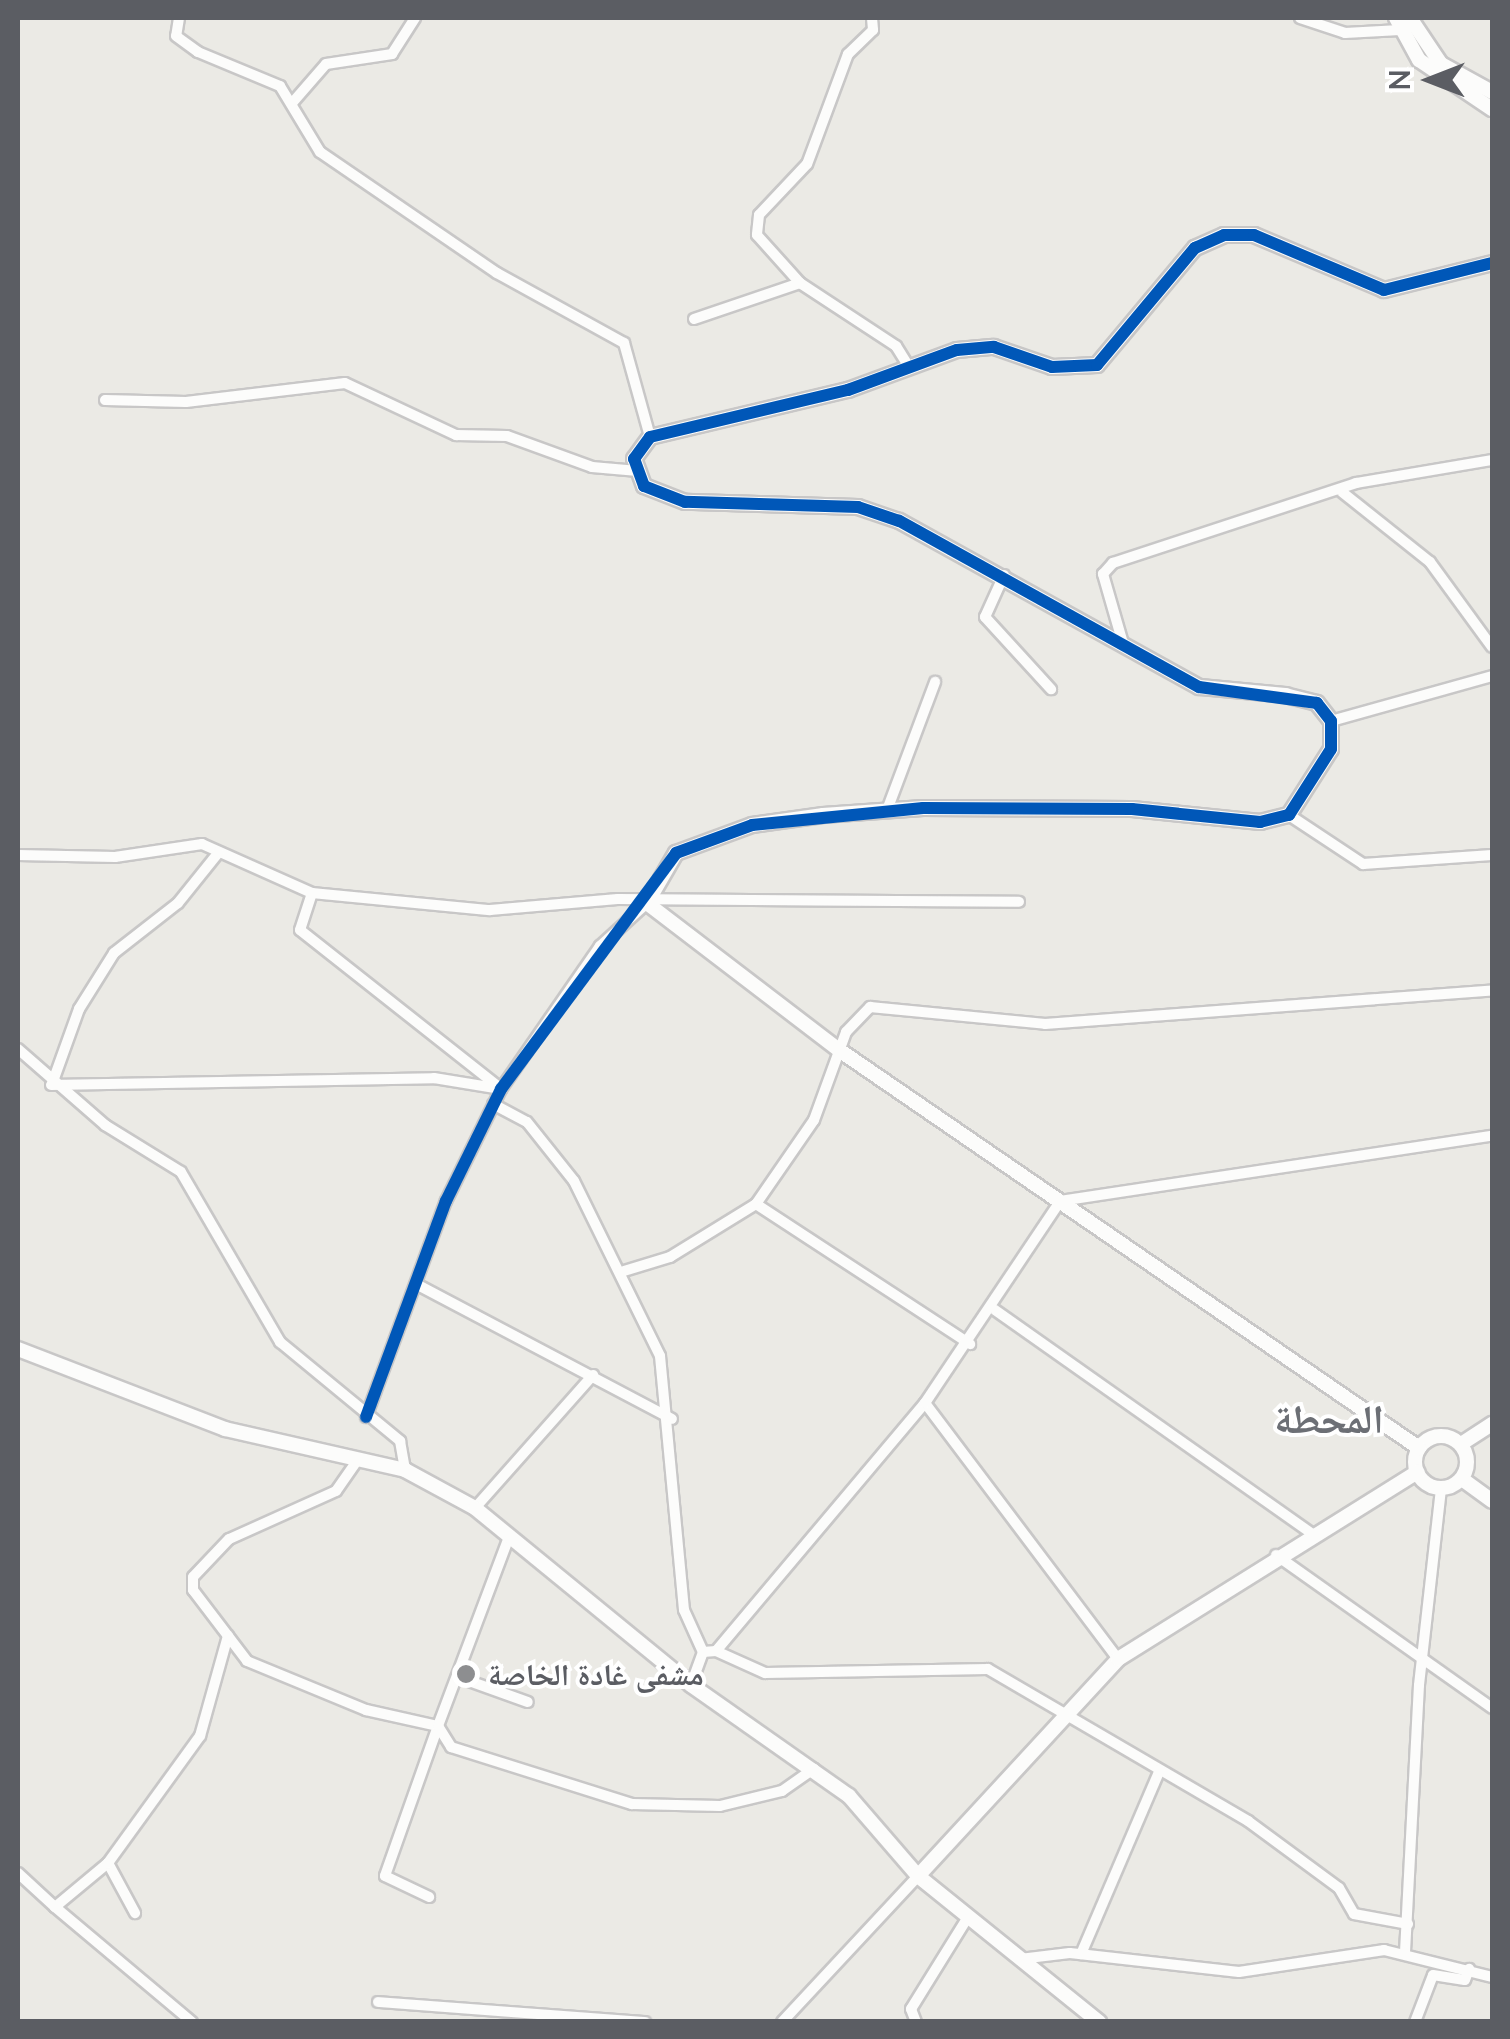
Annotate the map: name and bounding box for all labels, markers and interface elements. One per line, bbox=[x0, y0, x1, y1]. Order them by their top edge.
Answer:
north arrow bbox=[1380, 30, 1480, 130]
text: N bbox=[1382, 69, 1417, 91]
district label: المحطة bbox=[1274, 1394, 1384, 1442]
place label: مشفى غادة الخاصة bbox=[488, 1656, 704, 1692]
marker: مشفى غادة الخاصة bbox=[453, 1661, 479, 1687]

